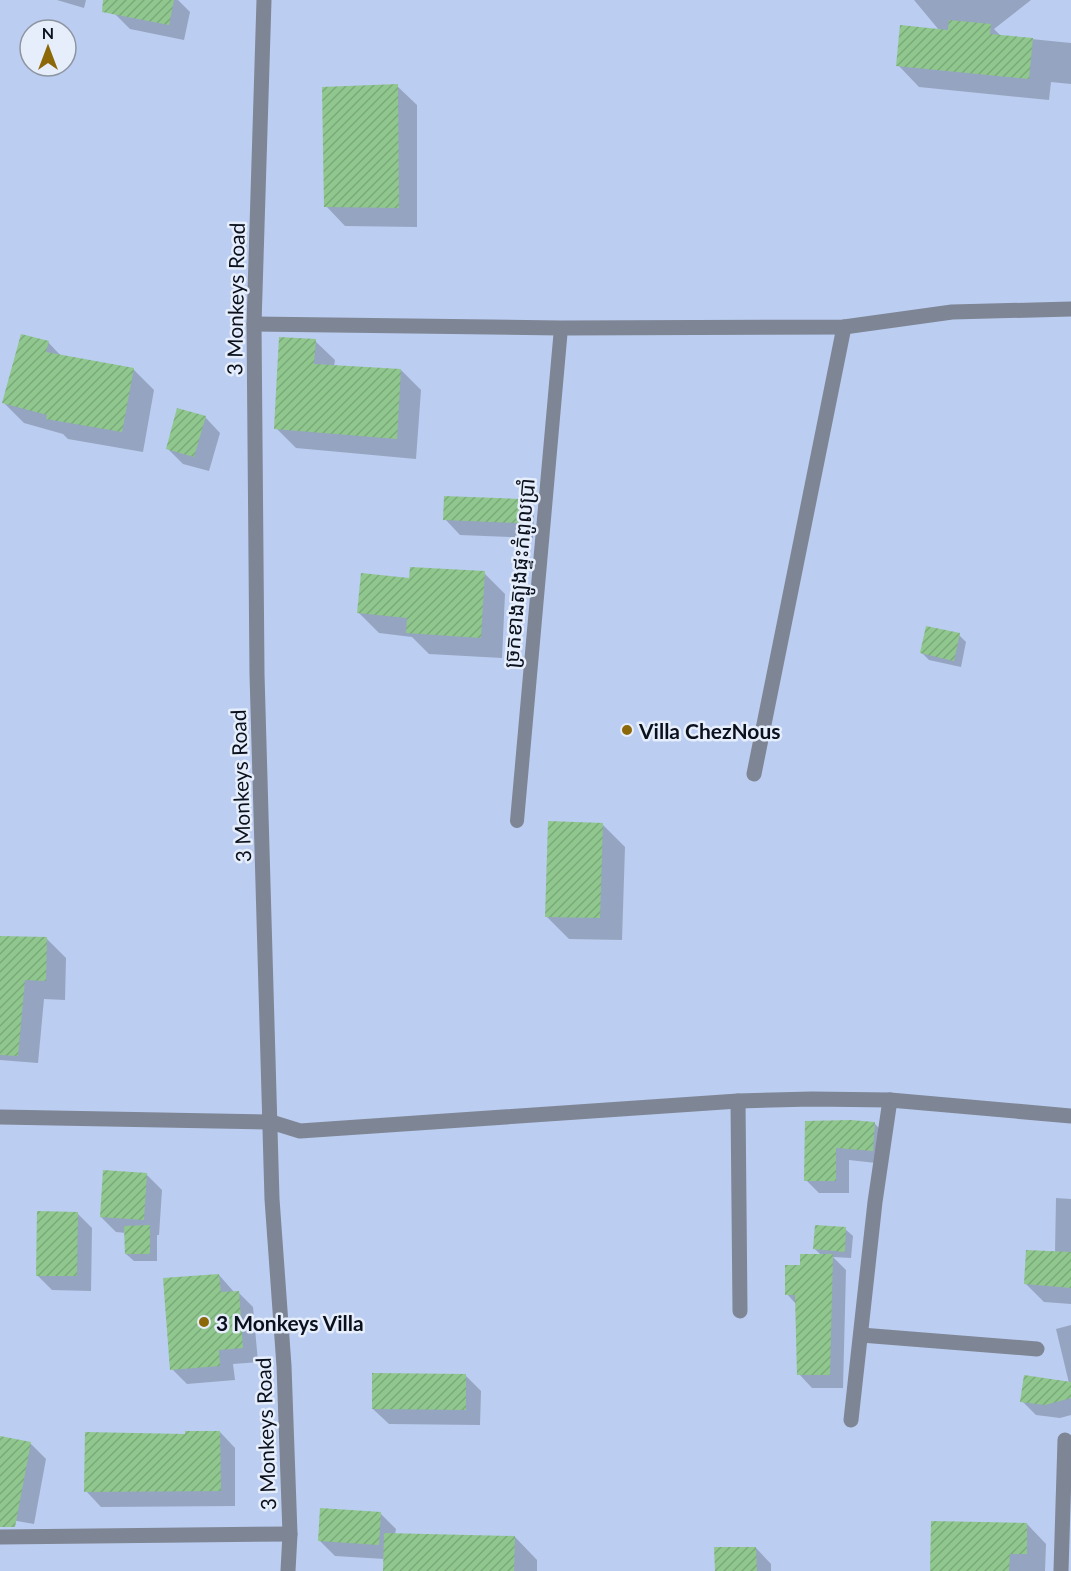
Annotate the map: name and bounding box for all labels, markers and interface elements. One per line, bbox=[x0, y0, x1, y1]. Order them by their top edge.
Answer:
north arrow bbox=[18, 18, 78, 78]
text: N bbox=[42, 23, 54, 42]
street label: 3 Monkeys Road bbox=[221, 222, 249, 376]
street label: ច្រកខាងត្បូងផ្ទះកំពូលប្រាំ bbox=[497, 477, 546, 670]
street label: 3 Monkeys Road bbox=[225, 709, 255, 863]
place label: Villa ChezNous bbox=[638, 718, 781, 743]
marker: Villa ChezNous bbox=[620, 723, 634, 737]
place label: 3 Monkeys Villa bbox=[216, 1310, 364, 1335]
marker: 3 Monkeys Villa bbox=[197, 1315, 211, 1329]
street label: 3 Monkeys Road bbox=[250, 1357, 280, 1511]

